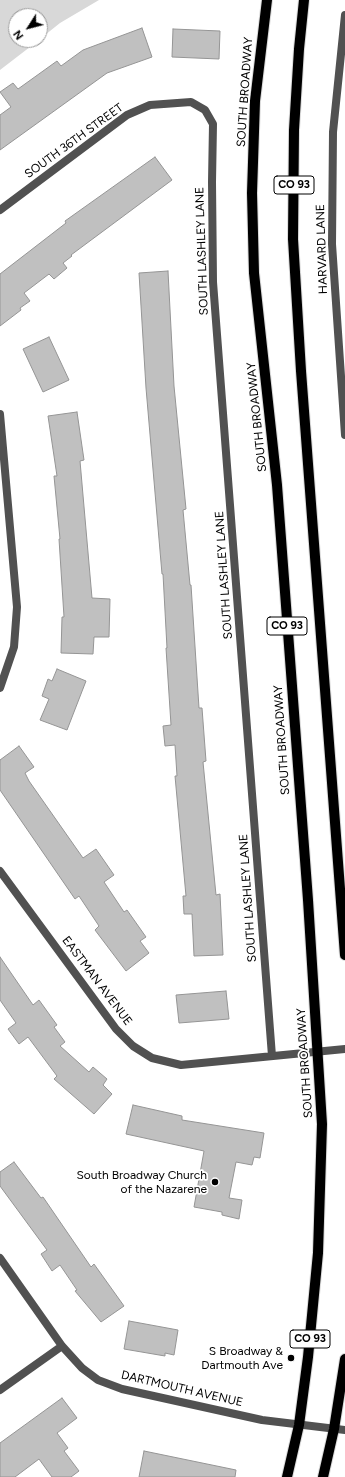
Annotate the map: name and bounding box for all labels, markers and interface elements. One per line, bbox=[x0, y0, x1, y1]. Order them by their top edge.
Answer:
north arrow bbox=[8, 8, 48, 48]
text: N bbox=[11, 28, 26, 42]
street label: SOUTH BROADWAY bbox=[234, 36, 256, 148]
street label: SOUTH 36TH STREET bbox=[22, 101, 126, 181]
road number: CO 93 bbox=[274, 176, 314, 194]
street label: SOUTH LASHLEY LANE bbox=[193, 186, 211, 316]
street label: HARVARD LANE bbox=[313, 204, 331, 294]
street label: SOUTH BROADWAY bbox=[244, 361, 270, 473]
street label: SOUTH LASHLEY LANE bbox=[212, 510, 236, 640]
road number: CO 93 bbox=[267, 617, 307, 635]
street label: SOUTH BROADWAY bbox=[271, 684, 293, 796]
street label: SOUTH LASHLEY LANE bbox=[236, 833, 260, 963]
street label: EASTMAN AVENUE bbox=[59, 934, 135, 1028]
street label: SOUTH BROADWAY bbox=[294, 1007, 316, 1119]
place label: South Broadway Church of the Nazarene bbox=[76, 1168, 207, 1196]
marker: South Broadway Church of the Nazarene bbox=[210, 1177, 220, 1187]
road number: CO 93 bbox=[290, 1330, 330, 1348]
place label: S Broadway & Dartmouth Ave bbox=[201, 1344, 283, 1372]
marker: S Broadway & Dartmouth Ave bbox=[286, 1353, 296, 1363]
street label: DARTMOUTH AVENUE bbox=[120, 1368, 244, 1410]

